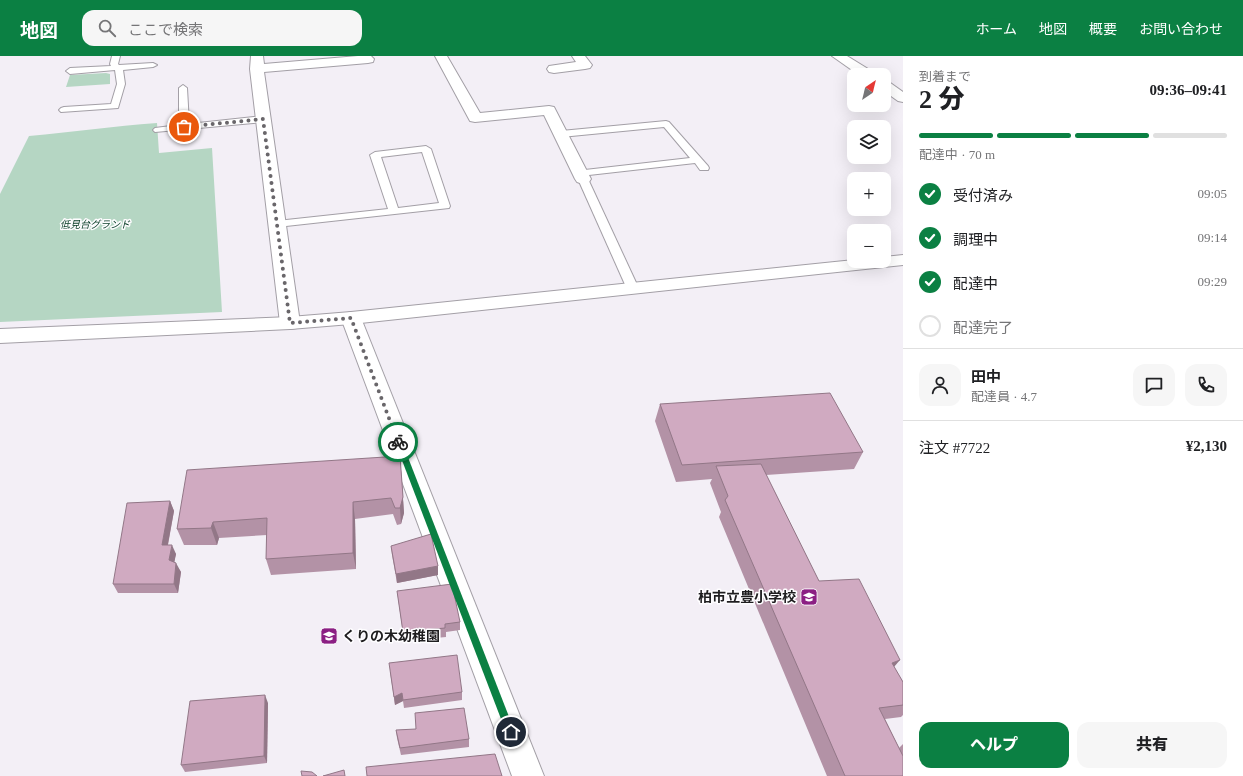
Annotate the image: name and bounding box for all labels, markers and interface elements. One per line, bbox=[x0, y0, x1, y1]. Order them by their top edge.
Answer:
search box bbox=[82, 10, 362, 46]
icon: search bbox=[96, 17, 118, 39]
text: 地図 bbox=[20, 20, 58, 41]
text: ここで検索 bbox=[128, 22, 203, 38]
text: ホーム bbox=[975, 22, 1017, 37]
text: 地図 bbox=[1039, 22, 1067, 37]
text: 概要 bbox=[1089, 22, 1117, 37]
text: お問い合わせ bbox=[1139, 22, 1223, 37]
north arrow bbox=[847, 68, 891, 112]
map controls bbox=[847, 68, 891, 268]
text: 到着まで bbox=[919, 69, 971, 84]
text: 09:36–09:41 bbox=[1150, 82, 1227, 98]
text: 2 分 bbox=[919, 85, 965, 114]
pin bbox=[167, 110, 201, 144]
icon: bag bbox=[173, 116, 195, 138]
button: layers bbox=[847, 120, 891, 164]
text: 配達中 · 70 m bbox=[919, 147, 995, 162]
button: + bbox=[847, 172, 891, 216]
icon: check bbox=[919, 183, 941, 205]
text: 09:05 bbox=[1197, 186, 1227, 201]
text: 受付済み bbox=[953, 188, 1013, 204]
park label: 低見台グランド bbox=[60, 219, 131, 230]
button: − bbox=[847, 224, 891, 268]
icon: check bbox=[919, 227, 941, 249]
text: 09:14 bbox=[1197, 230, 1227, 245]
text: 調理中 bbox=[953, 232, 998, 248]
icon: check bbox=[919, 271, 941, 293]
text: 09:29 bbox=[1197, 274, 1227, 289]
text: 配達中 bbox=[953, 276, 998, 292]
text: 配達完了 bbox=[953, 320, 1013, 336]
button: person bbox=[919, 364, 961, 406]
button: chat bbox=[1133, 364, 1175, 406]
button: phone bbox=[1185, 364, 1227, 406]
text: 田中 bbox=[971, 369, 1001, 385]
text: 配達員 · 4.7 bbox=[971, 389, 1037, 404]
courier bbox=[378, 422, 418, 462]
icon: bike bbox=[387, 431, 409, 453]
text: ¥2,130 bbox=[1186, 438, 1227, 454]
text: 注文 #7722 bbox=[919, 440, 990, 456]
school or university icon: 柏市立豊小学校 bbox=[799, 587, 819, 607]
place label: 柏市立豊小学校 bbox=[698, 590, 796, 605]
school or university icon: くりの木幼稚園 bbox=[319, 626, 339, 646]
place label: くりの木幼稚園 bbox=[342, 628, 440, 644]
pin bbox=[494, 715, 528, 749]
icon: home bbox=[500, 721, 522, 743]
button: ヘルプ bbox=[919, 722, 1069, 768]
button: 共有 bbox=[1077, 722, 1227, 768]

